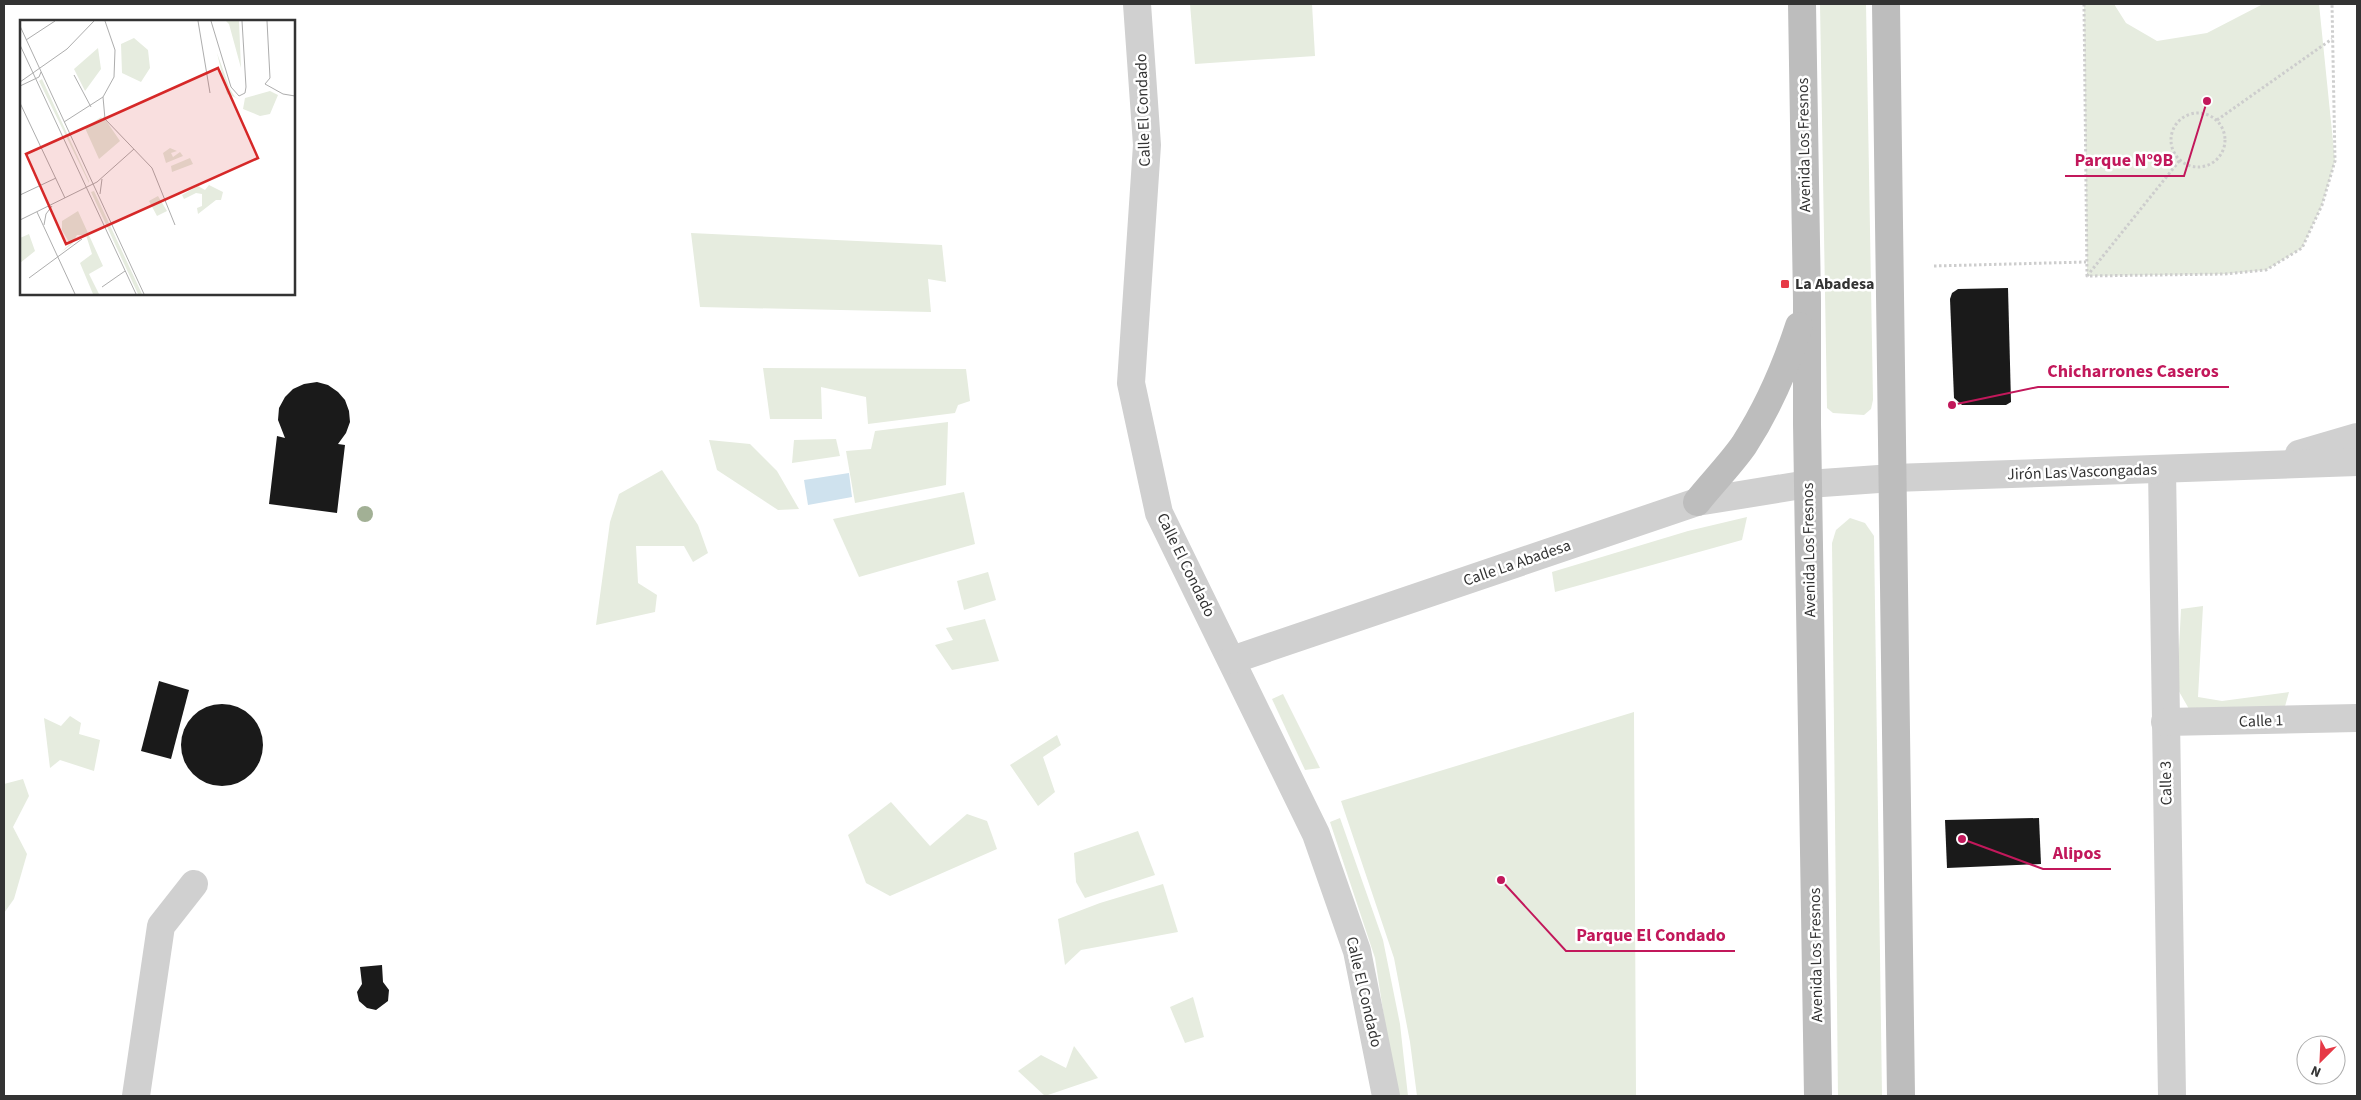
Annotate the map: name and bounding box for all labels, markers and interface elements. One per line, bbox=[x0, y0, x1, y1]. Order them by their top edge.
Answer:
inset map bbox=[20, 20, 295, 295]
street label: Calle El Condado bbox=[1130, 53, 1156, 167]
street label: Avenida Los Fresnos bbox=[1792, 77, 1816, 212]
callout: Parque N°9B bbox=[2065, 143, 2184, 176]
text: Parque N°9B bbox=[2075, 148, 2174, 173]
place label: La Abadesa bbox=[1795, 273, 1875, 295]
marker: La Abadesa bbox=[1779, 278, 1791, 290]
callout: Chicharrones Caseros bbox=[2038, 354, 2229, 387]
text: Chicharrones Caseros bbox=[2047, 359, 2219, 384]
street label: Jirón Las Vascongadas bbox=[2007, 458, 2158, 486]
street label: Avenida Los Fresnos bbox=[1797, 482, 1821, 617]
street label: Calle El Condado bbox=[1151, 509, 1221, 621]
street label: Calle La Abadesa bbox=[1460, 534, 1574, 592]
street label: Calle 1 bbox=[2238, 709, 2284, 733]
street label: Calle 3 bbox=[2155, 761, 2177, 805]
callout: Alipos bbox=[2043, 836, 2111, 869]
text: Alipos bbox=[2052, 841, 2101, 866]
street label: Avenida Los Fresnos bbox=[1804, 887, 1828, 1022]
callout: Parque El Condado bbox=[1566, 918, 1735, 951]
text: Parque El Condado bbox=[1576, 923, 1726, 948]
street label: Calle El Condado bbox=[1341, 934, 1387, 1050]
north arrow bbox=[2296, 1035, 2346, 1085]
text: N bbox=[2308, 1060, 2324, 1082]

